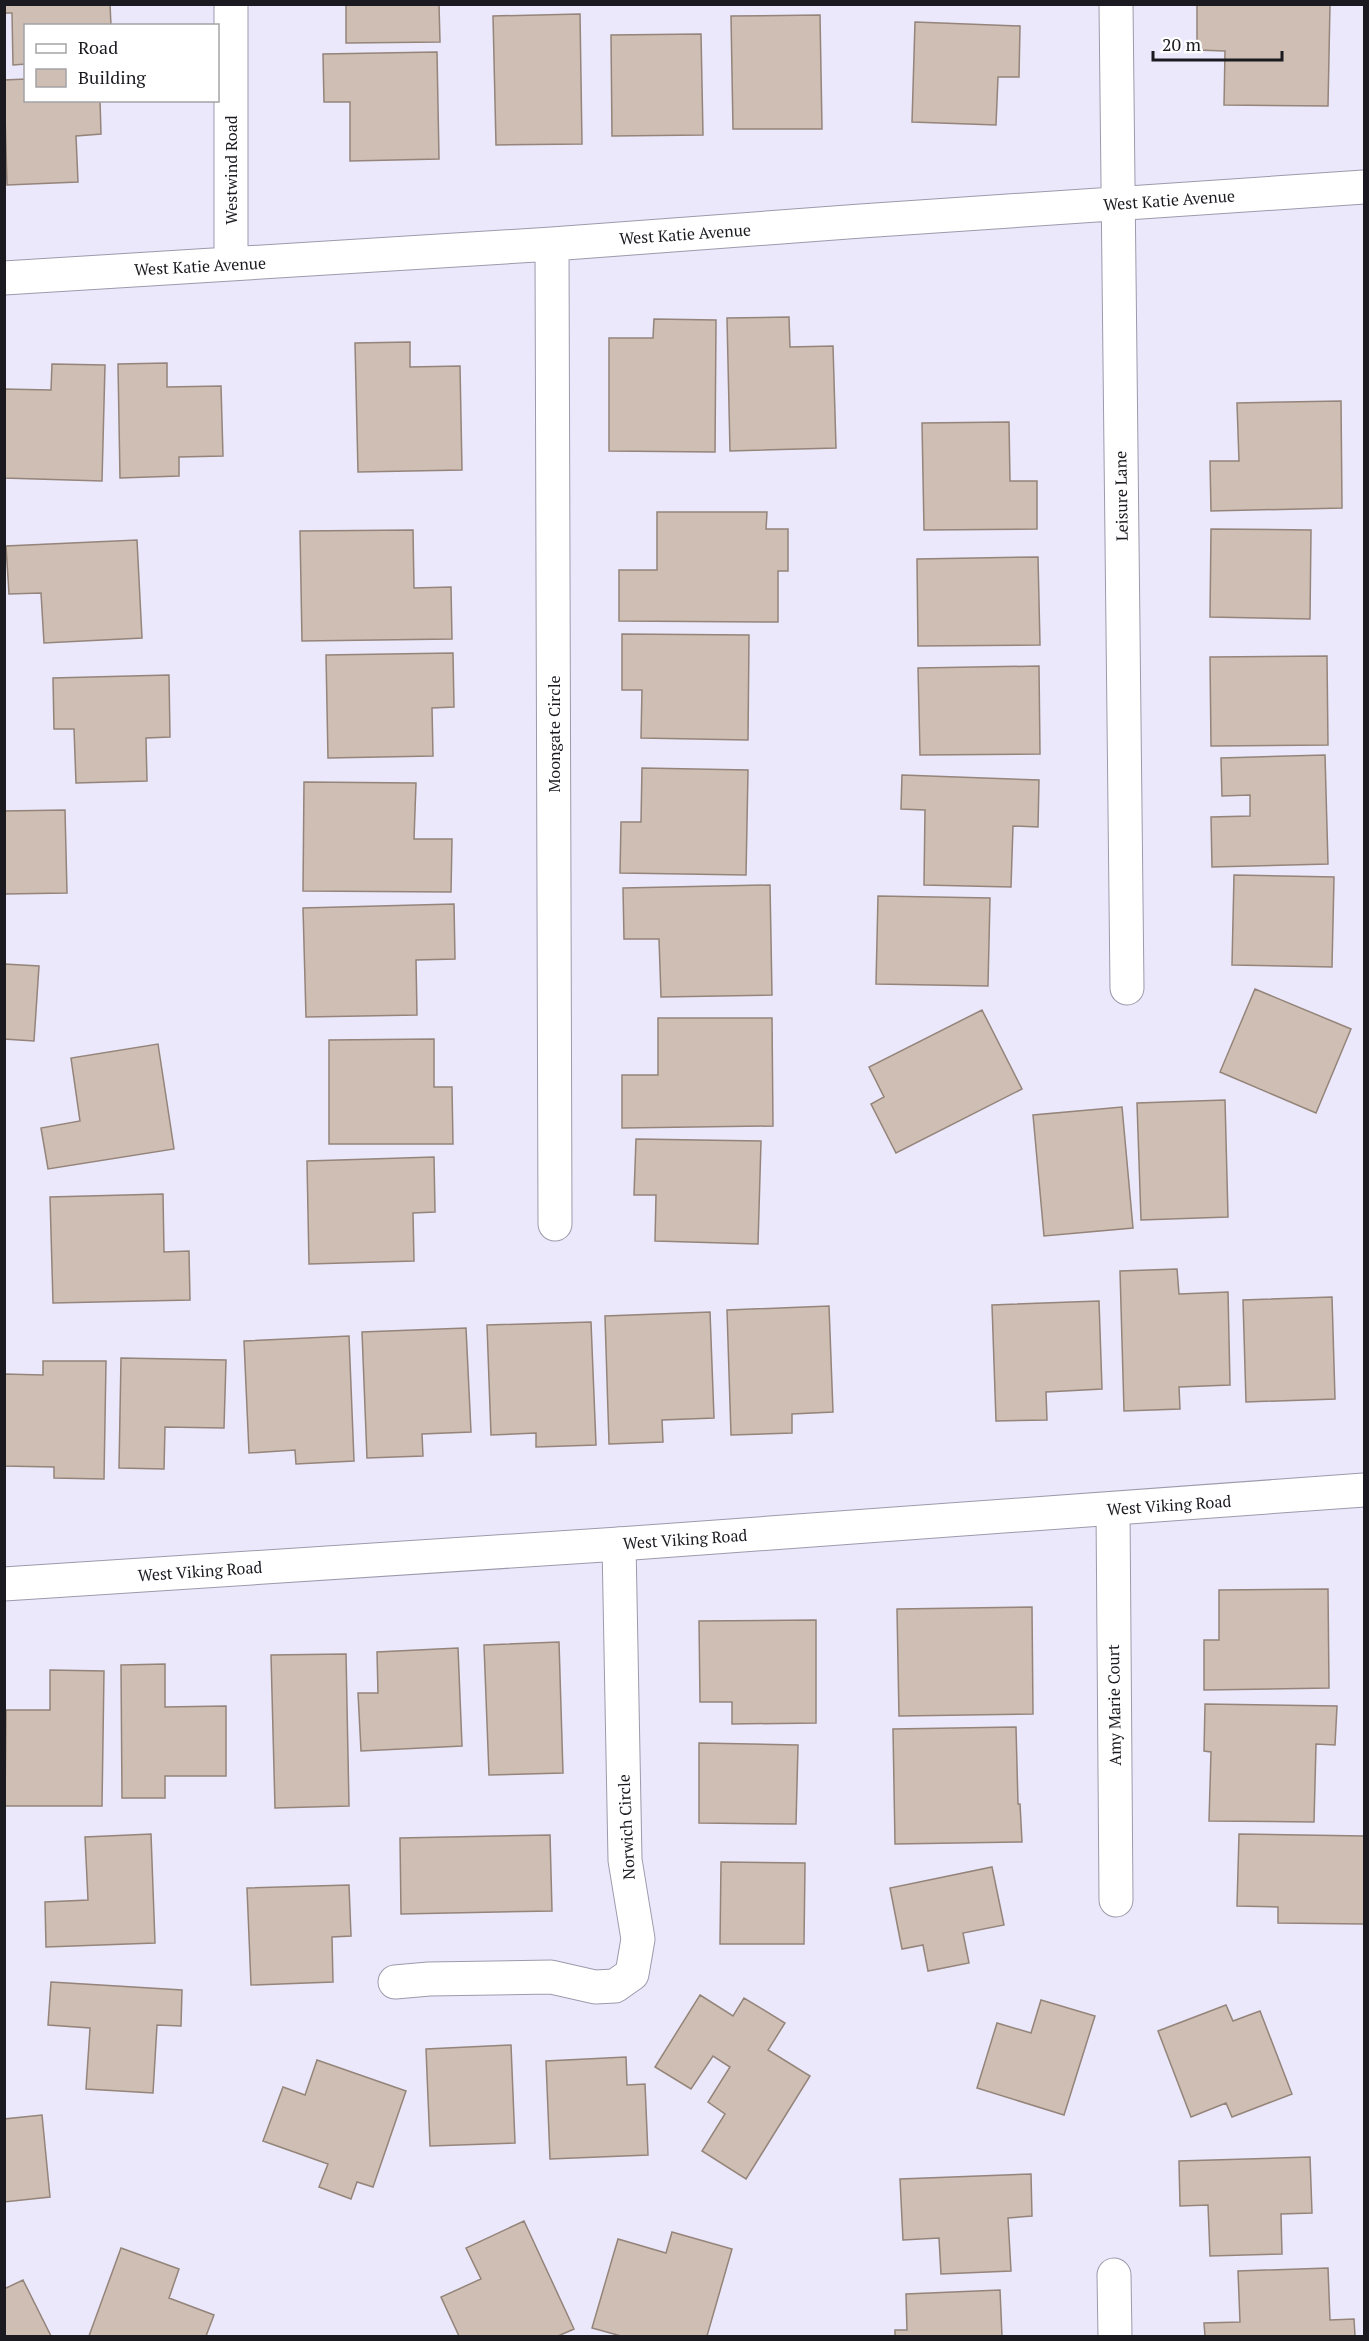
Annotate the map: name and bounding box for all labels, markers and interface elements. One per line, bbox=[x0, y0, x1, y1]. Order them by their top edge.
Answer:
legend bbox=[24, 24, 219, 102]
scale bar bbox=[1153, 24, 1282, 62]
text: 20 m bbox=[1162, 32, 1202, 56]
text: Road bbox=[78, 35, 118, 59]
text: Building bbox=[78, 65, 146, 89]
street label: Westwind Road bbox=[220, 115, 242, 225]
street label: West Katie Avenue bbox=[1102, 184, 1236, 216]
street label: West Katie Avenue bbox=[618, 218, 752, 250]
street label: West Katie Avenue bbox=[134, 252, 266, 280]
street label: Leisure Lane bbox=[1109, 451, 1133, 541]
street label: Moongate Circle bbox=[543, 675, 565, 793]
street label: West Viking Road bbox=[1106, 1490, 1232, 1520]
street label: West Viking Road bbox=[622, 1524, 748, 1554]
street label: West Viking Road bbox=[137, 1556, 263, 1586]
street label: Amy Marie Court bbox=[1102, 1644, 1126, 1766]
street label: Norwich Circle bbox=[612, 1774, 640, 1880]

